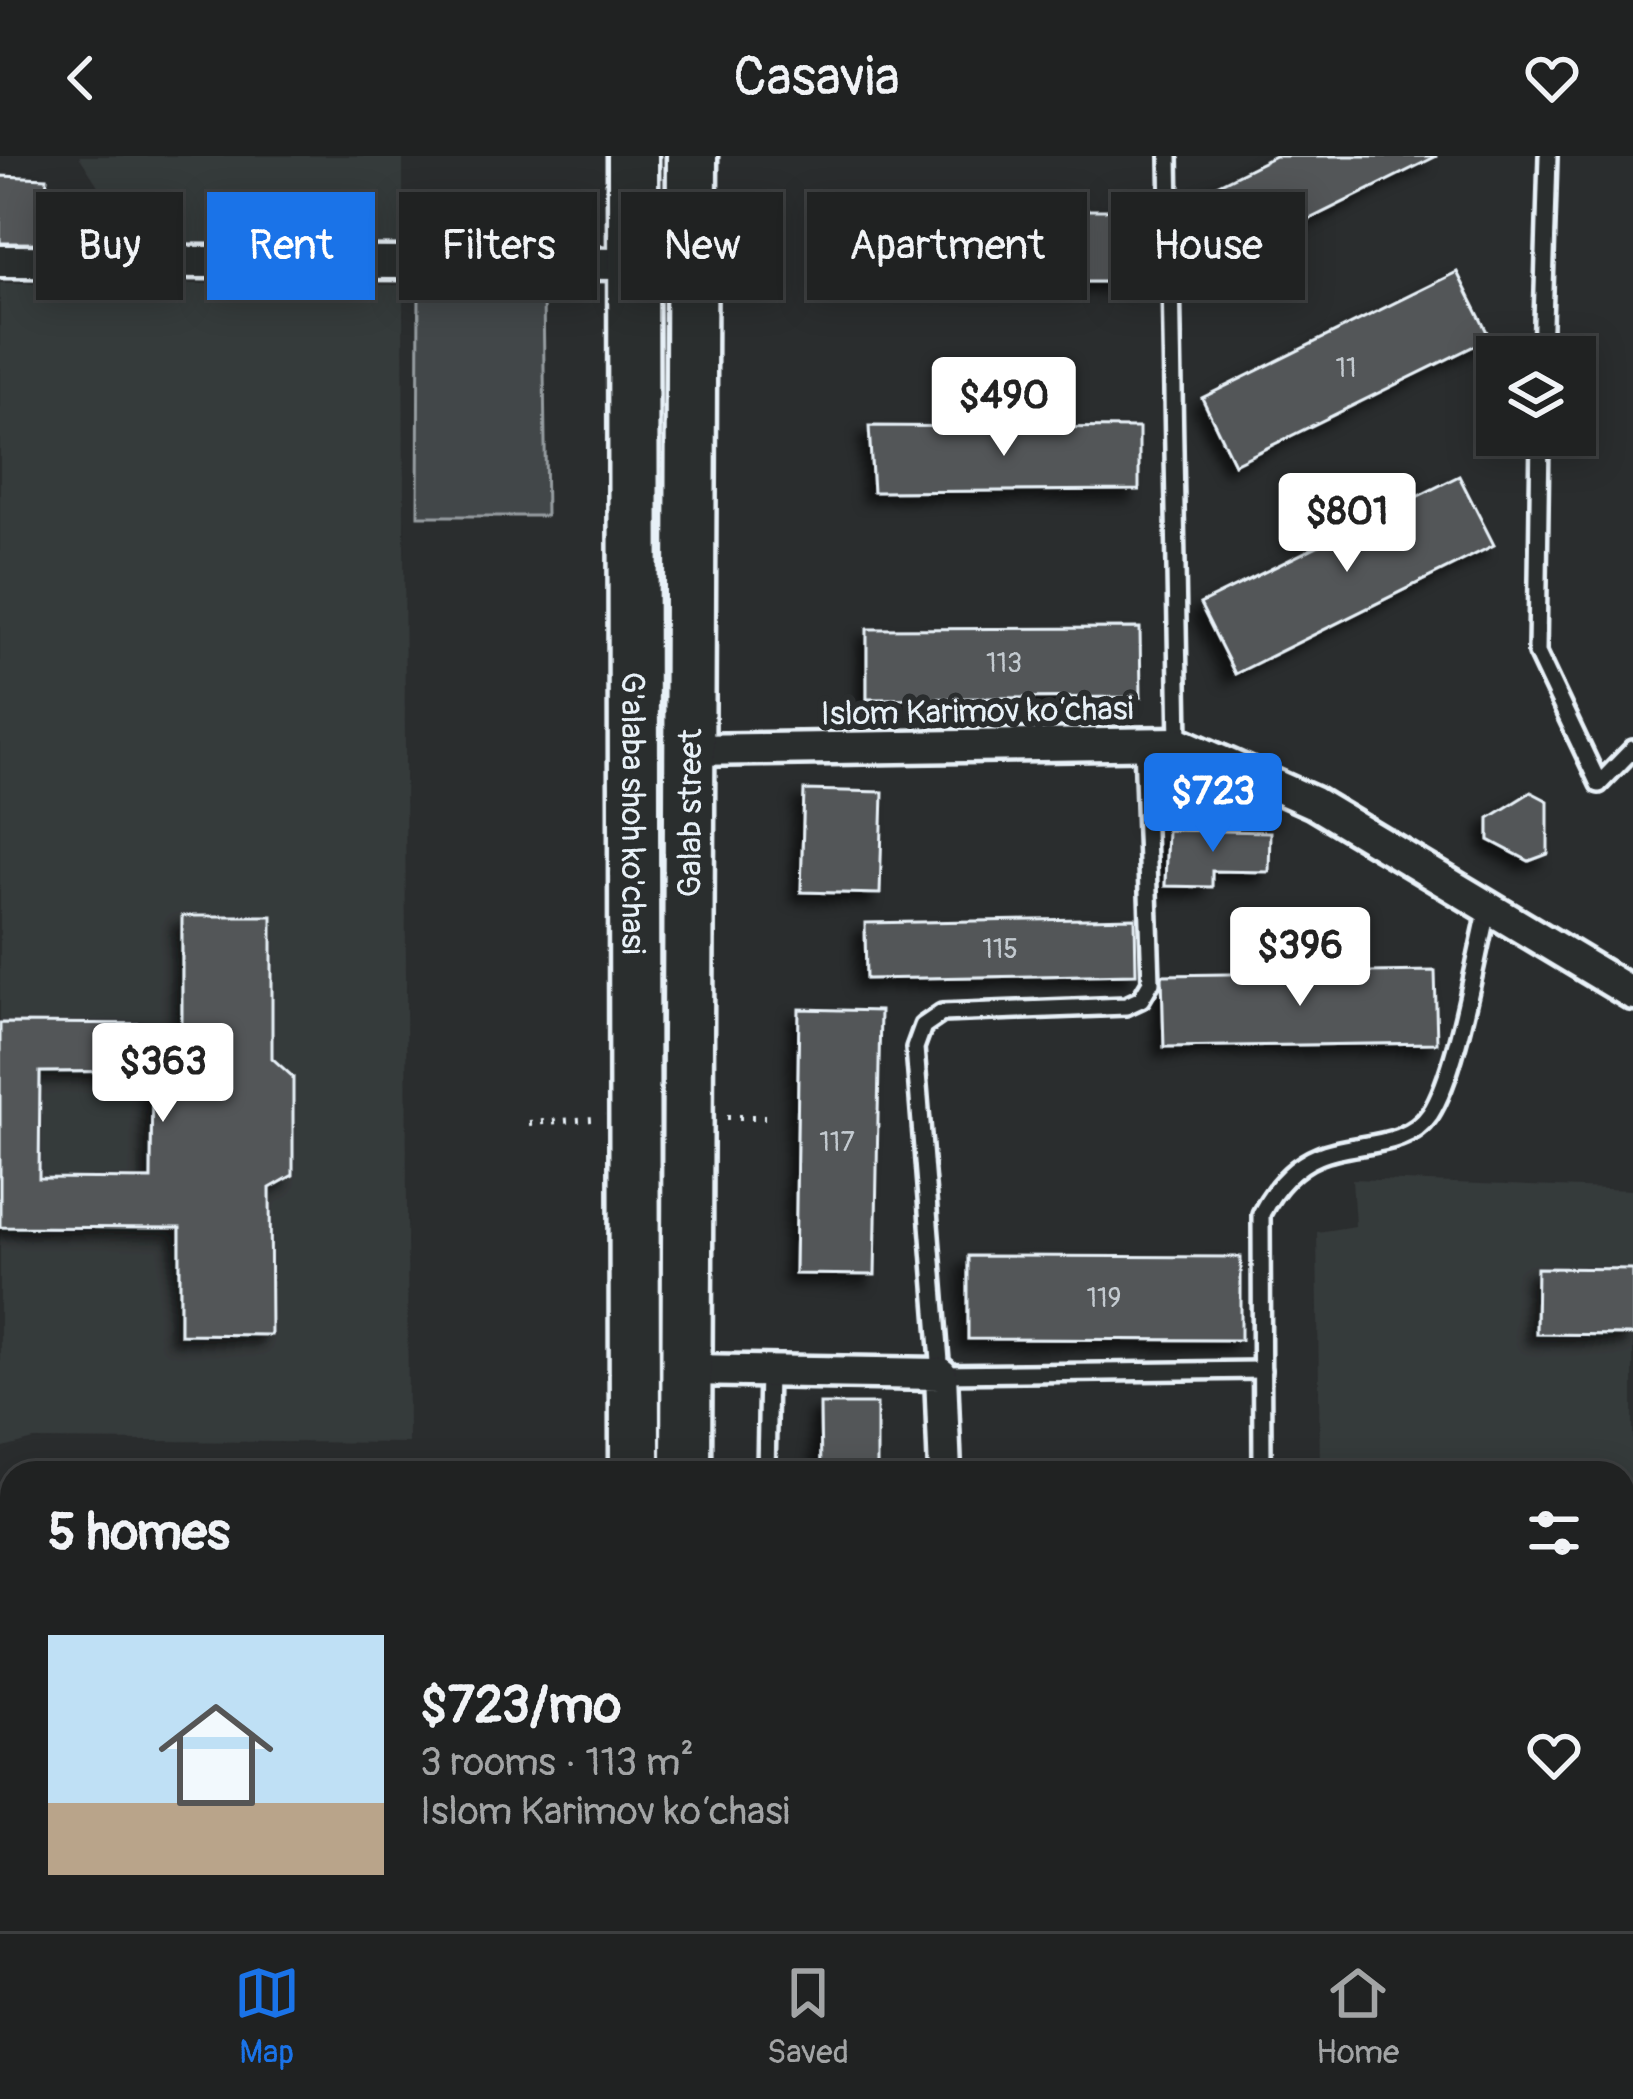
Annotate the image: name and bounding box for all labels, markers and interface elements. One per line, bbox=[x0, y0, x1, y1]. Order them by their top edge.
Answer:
text: Casavia bbox=[733, 44, 900, 112]
icon: back bbox=[48, 45, 114, 111]
icon: heart bbox=[1519, 45, 1585, 111]
chip: Buy bbox=[36, 192, 183, 300]
chip: Rent bbox=[207, 192, 375, 300]
chip: Filters bbox=[399, 192, 597, 300]
chip: New bbox=[621, 192, 783, 300]
chip: Apartment bbox=[807, 192, 1087, 300]
chip: House bbox=[1111, 192, 1305, 300]
map controls bbox=[1476, 336, 1596, 456]
button: layers bbox=[1476, 336, 1596, 456]
house number: 11 bbox=[1335, 352, 1357, 385]
pin: $490 bbox=[933, 357, 1075, 459]
text: $490 bbox=[959, 371, 1049, 420]
pin: $801 bbox=[1276, 473, 1418, 575]
text: $801 bbox=[1306, 487, 1388, 536]
house number: 113 bbox=[986, 647, 1022, 680]
street label: G'alaba shoh ko'chasi bbox=[612, 672, 653, 954]
street label: Islom Karimov ko‘chasi bbox=[820, 688, 1134, 735]
street label: Galab street bbox=[670, 728, 711, 898]
pin: $723 bbox=[1142, 753, 1284, 855]
text: $723 bbox=[1171, 767, 1255, 816]
pin: $396 bbox=[1229, 907, 1371, 1009]
text: $396 bbox=[1257, 921, 1343, 970]
house number: 115 bbox=[982, 933, 1018, 966]
pin: $363 bbox=[92, 1023, 234, 1125]
text: $363 bbox=[119, 1037, 207, 1086]
house number: 117 bbox=[819, 1126, 855, 1159]
house number: 119 bbox=[1086, 1282, 1122, 1315]
icon: filters bbox=[1521, 1500, 1587, 1566]
text: 5 homes bbox=[48, 1501, 230, 1565]
text: $723/mo bbox=[420, 1674, 621, 1738]
icon: home bbox=[144, 1683, 288, 1827]
icon: heart bbox=[1521, 1722, 1587, 1788]
text: 3 rooms · 113 m² bbox=[420, 1738, 694, 1787]
text: Islom Karimov ko‘chasi bbox=[420, 1787, 790, 1836]
tab: Map bbox=[234, 1960, 300, 2073]
tab: Saved bbox=[767, 1960, 849, 2073]
tab: Home bbox=[1316, 1960, 1399, 2073]

